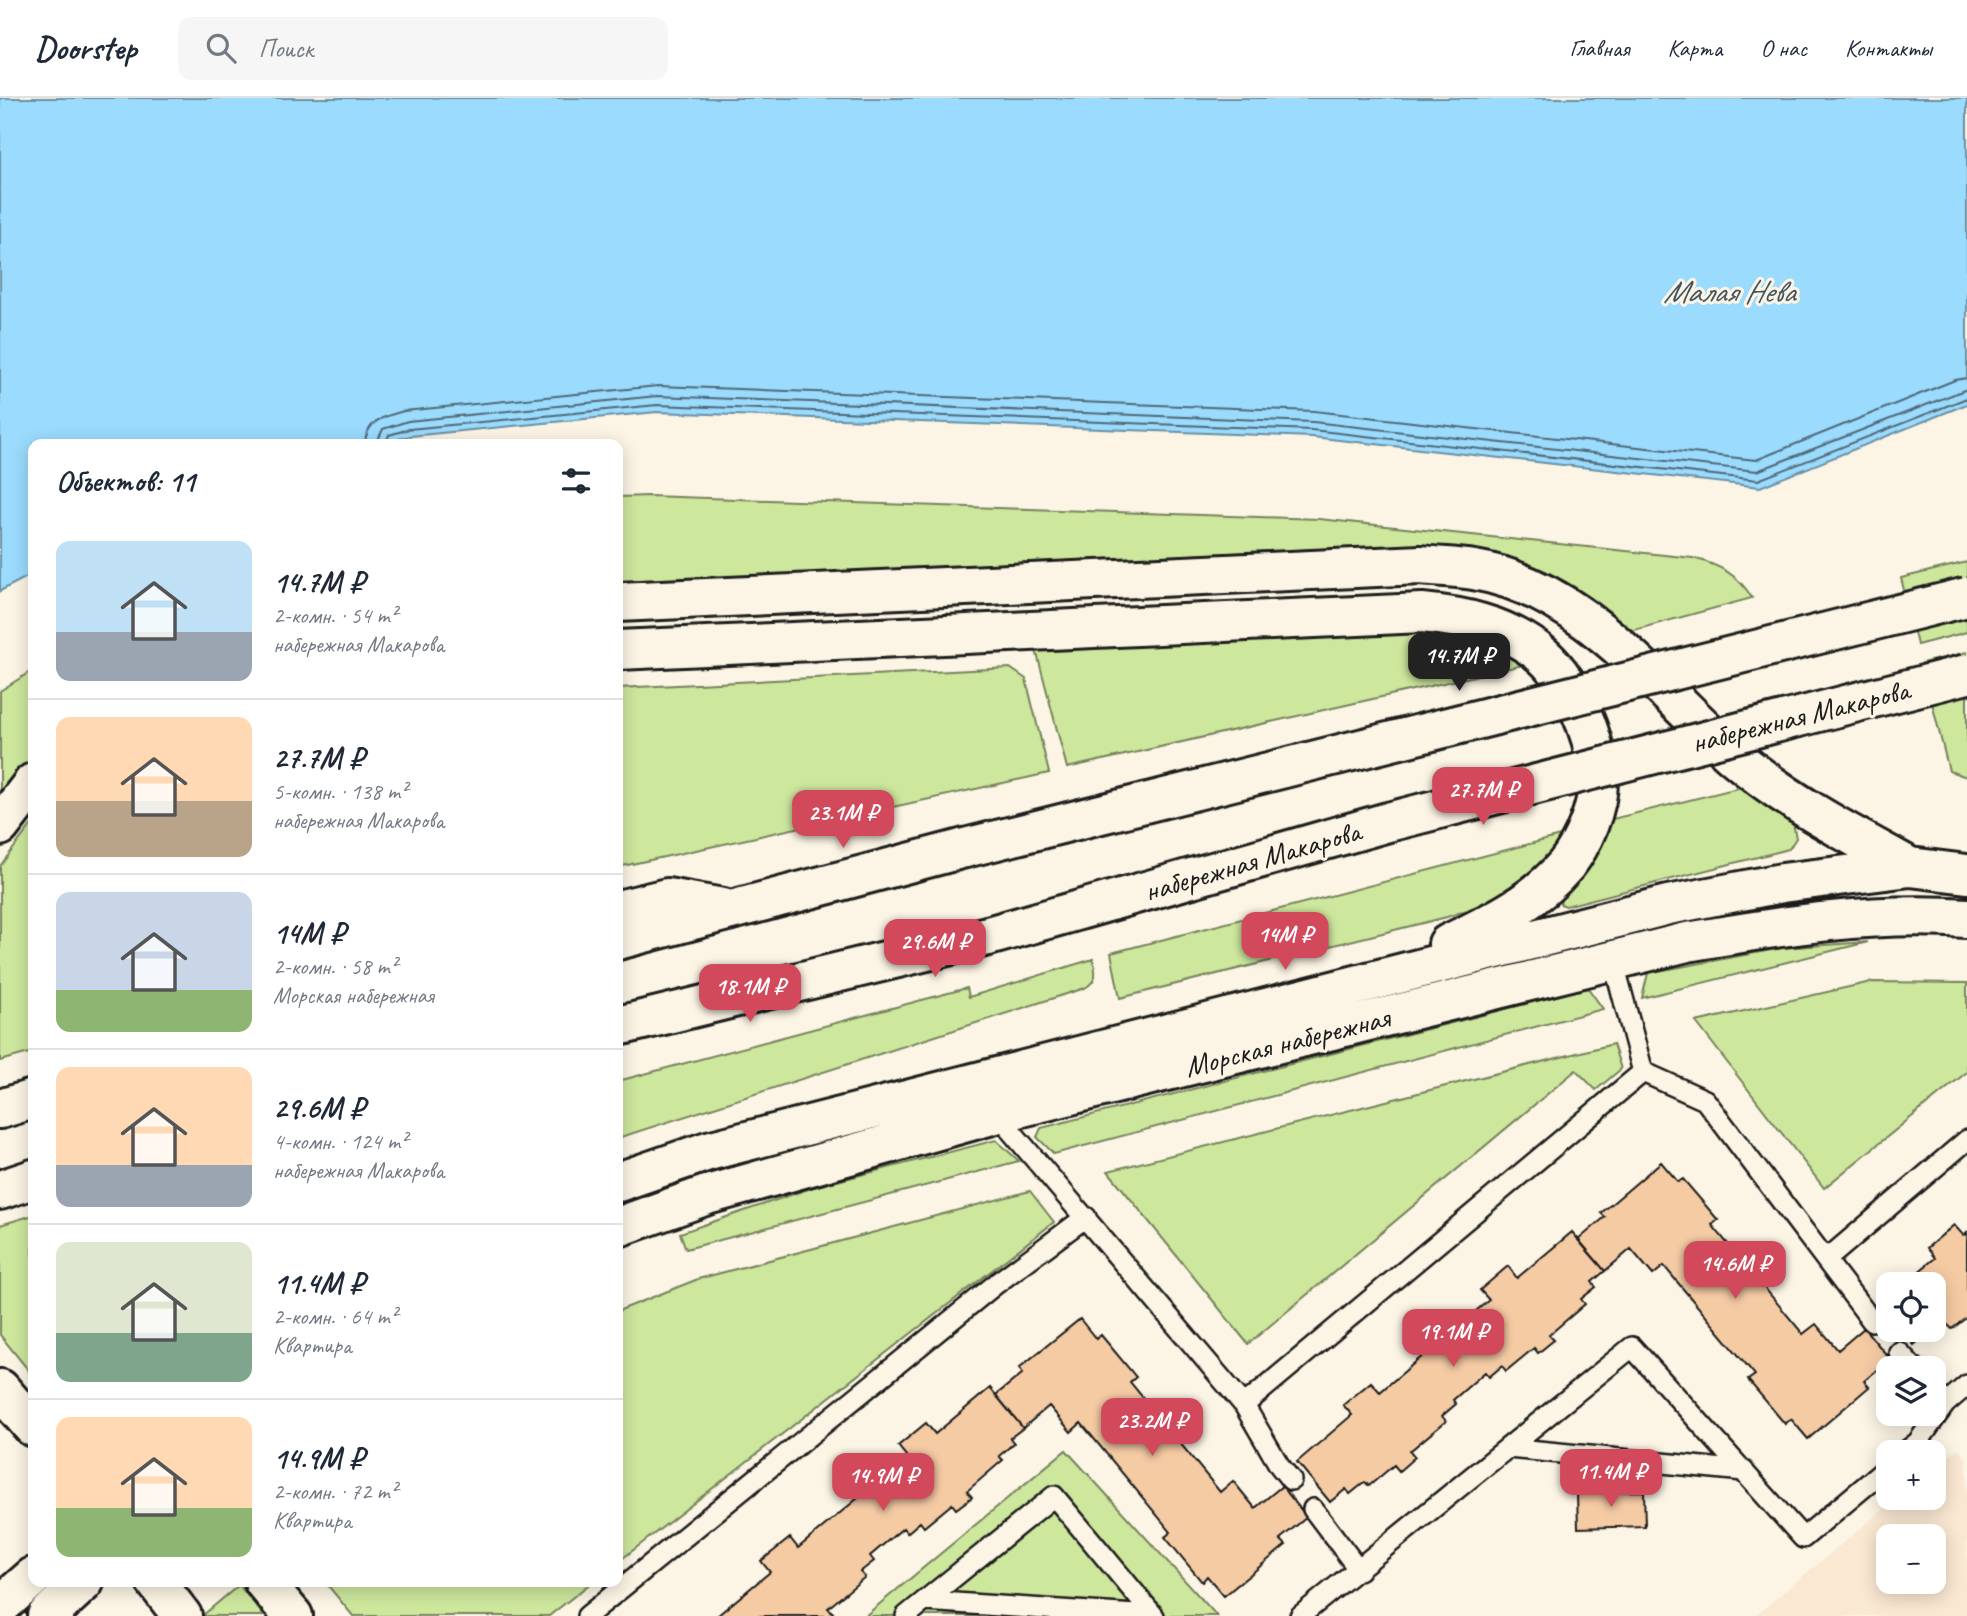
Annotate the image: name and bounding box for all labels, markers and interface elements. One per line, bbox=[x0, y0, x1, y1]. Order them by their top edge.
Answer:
search box bbox=[178, 17, 668, 80]
text: Doorstep bbox=[35, 27, 136, 69]
icon: search bbox=[202, 29, 240, 67]
text: Поиск bbox=[258, 32, 313, 65]
text: Главная bbox=[1569, 33, 1630, 63]
text: Карта bbox=[1668, 33, 1722, 63]
text: О нас bbox=[1760, 33, 1807, 63]
text: Контакты bbox=[1845, 33, 1932, 63]
water label: Малая Нева bbox=[1663, 271, 1798, 312]
text: Объектов: 11 bbox=[56, 462, 195, 500]
icon: filters bbox=[557, 462, 595, 500]
text: 14.7M ₽ bbox=[273, 563, 364, 601]
icon: home bbox=[112, 569, 196, 653]
text: 2-комн. · 54 m² bbox=[273, 601, 397, 630]
text: набережная Макарова bbox=[273, 630, 444, 659]
pin: 14.7M ₽ bbox=[1394, 634, 1524, 693]
text: 14.7M ₽ bbox=[1424, 641, 1494, 670]
street label: набережная Макарова bbox=[1687, 670, 1915, 761]
text: 27.7M ₽ bbox=[273, 739, 364, 777]
icon: home bbox=[112, 745, 196, 829]
pin: 27.7M ₽ bbox=[1418, 768, 1548, 827]
text: 27.7M ₽ bbox=[1448, 775, 1518, 804]
text: 5-комн. · 138 m² bbox=[273, 777, 407, 806]
pin: 23.1M ₽ bbox=[778, 790, 908, 850]
text: 23.1M ₽ bbox=[808, 798, 878, 827]
text: набережная Макарова bbox=[273, 806, 444, 835]
street label: набережная Макарова bbox=[1140, 811, 1367, 910]
pin: 14M ₽ bbox=[1236, 912, 1334, 972]
text: 14M ₽ bbox=[273, 914, 345, 952]
icon: home bbox=[112, 920, 196, 1004]
pin: 29.6M ₽ bbox=[870, 920, 1000, 979]
text: 14M ₽ bbox=[1258, 920, 1312, 949]
text: 29.6M ₽ bbox=[900, 927, 970, 956]
text: 2-комн. · 58 m² bbox=[273, 952, 397, 981]
pin: 18.1M ₽ bbox=[685, 964, 815, 1024]
text: 18.1M ₽ bbox=[715, 972, 785, 1001]
text: Морская набережная bbox=[273, 981, 434, 1010]
street label: Морская набережная bbox=[1181, 998, 1396, 1086]
text: 29.6M ₽ bbox=[273, 1089, 364, 1127]
icon: home bbox=[112, 1095, 196, 1179]
text: 4-комн. · 124 m² bbox=[273, 1127, 407, 1156]
text: набережная Макарова bbox=[273, 1156, 444, 1185]
pin: 14.6M ₽ bbox=[1670, 1242, 1800, 1301]
text: 14.6M ₽ bbox=[1700, 1249, 1770, 1278]
text: 11.4M ₽ bbox=[273, 1264, 364, 1302]
icon: home bbox=[112, 1270, 196, 1354]
map controls bbox=[1876, 1272, 1946, 1594]
button: locate bbox=[1876, 1272, 1946, 1342]
text: 2-комн. · 64 m² bbox=[273, 1302, 397, 1331]
pin: 19.1M ₽ bbox=[1388, 1310, 1518, 1369]
text: 19.1M ₽ bbox=[1418, 1317, 1488, 1346]
text: Квартира bbox=[273, 1331, 351, 1360]
button: layers bbox=[1876, 1356, 1946, 1426]
pin: 23.2M ₽ bbox=[1087, 1398, 1217, 1458]
text: 23.2M ₽ bbox=[1117, 1406, 1187, 1435]
text: 14.9M ₽ bbox=[273, 1439, 364, 1477]
button: + bbox=[1876, 1440, 1946, 1510]
icon: home bbox=[112, 1445, 196, 1529]
pin: 11.4M ₽ bbox=[1546, 1450, 1676, 1509]
pin: 14.9M ₽ bbox=[818, 1454, 948, 1513]
text: 11.4M ₽ bbox=[1576, 1457, 1646, 1486]
text: 14.9M ₽ bbox=[848, 1461, 918, 1490]
text: 2-комн. · 72 m² bbox=[273, 1477, 397, 1506]
text: Квартира bbox=[273, 1506, 351, 1535]
button: − bbox=[1876, 1524, 1946, 1594]

